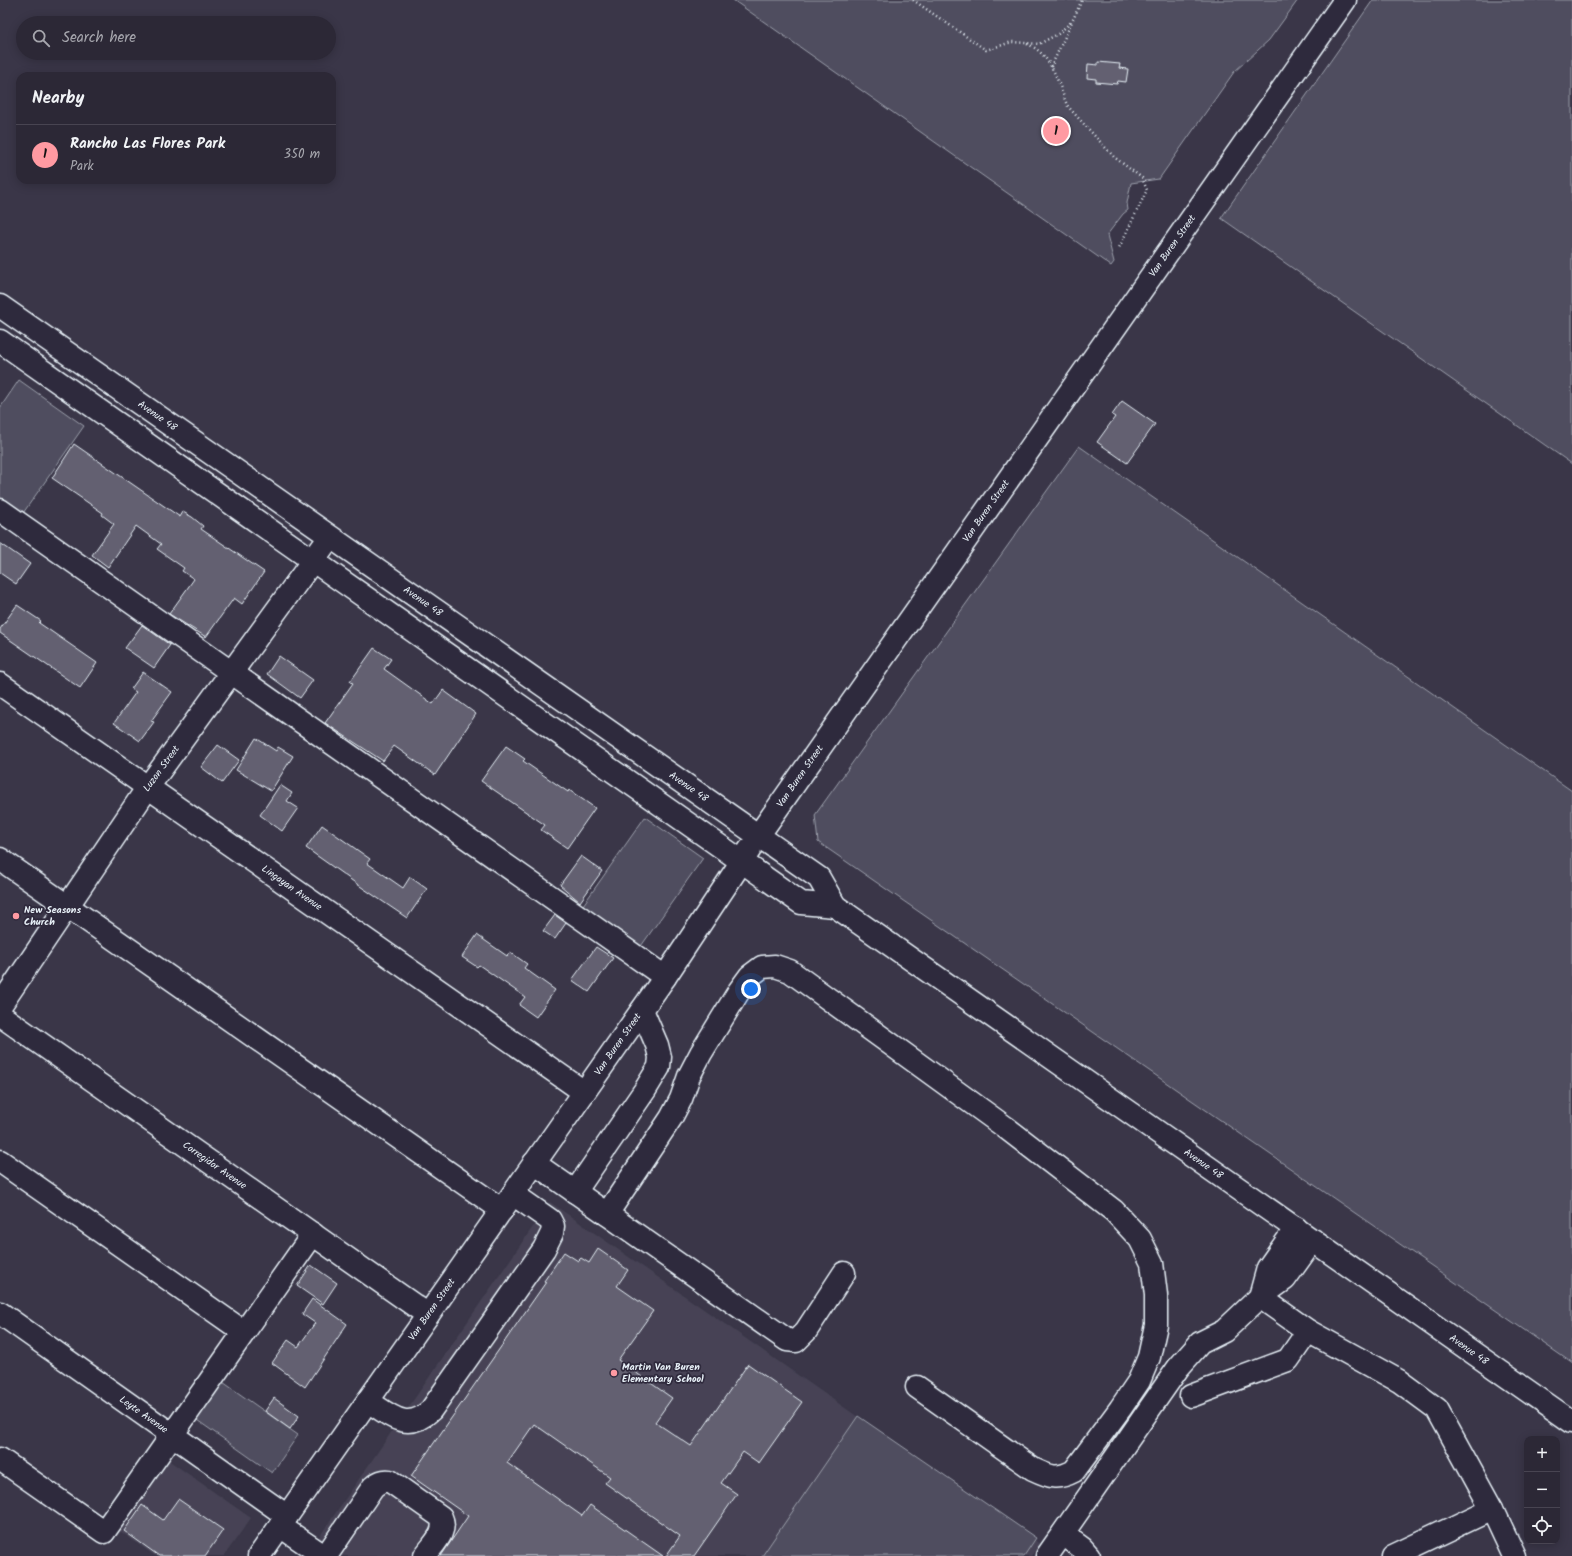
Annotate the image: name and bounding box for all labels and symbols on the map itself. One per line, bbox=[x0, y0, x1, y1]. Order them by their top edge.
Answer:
pin: 1 bbox=[1043, 116, 1069, 146]
street label: Van Buren Street bbox=[1145, 211, 1200, 280]
street label: Avenue 48 bbox=[134, 396, 181, 436]
street label: Van Buren Street bbox=[959, 476, 1014, 546]
street label: Avenue 48 bbox=[400, 582, 447, 621]
street label: Luzon Street bbox=[139, 742, 184, 795]
street label: Van Buren Street bbox=[772, 742, 828, 811]
street label: Avenue 48 bbox=[666, 768, 713, 807]
street label: Lingayan Avenue bbox=[258, 861, 326, 915]
place label: New Seasons Church bbox=[24, 902, 81, 930]
marker: New Seasons Church bbox=[11, 911, 21, 921]
your location bbox=[741, 979, 761, 999]
street label: Van Buren Street bbox=[590, 1010, 645, 1079]
street label: Corregidor Avenue bbox=[179, 1137, 250, 1194]
street label: Avenue 48 bbox=[1180, 1144, 1227, 1184]
street label: Van Buren Street bbox=[404, 1275, 459, 1344]
street label: Avenue 48 bbox=[1446, 1330, 1493, 1370]
place label: Martin Van Buren Elementary School bbox=[622, 1359, 704, 1387]
marker: Martin Van Buren Elementary School bbox=[609, 1368, 619, 1378]
street label: Leyte Avenue bbox=[116, 1392, 172, 1438]

